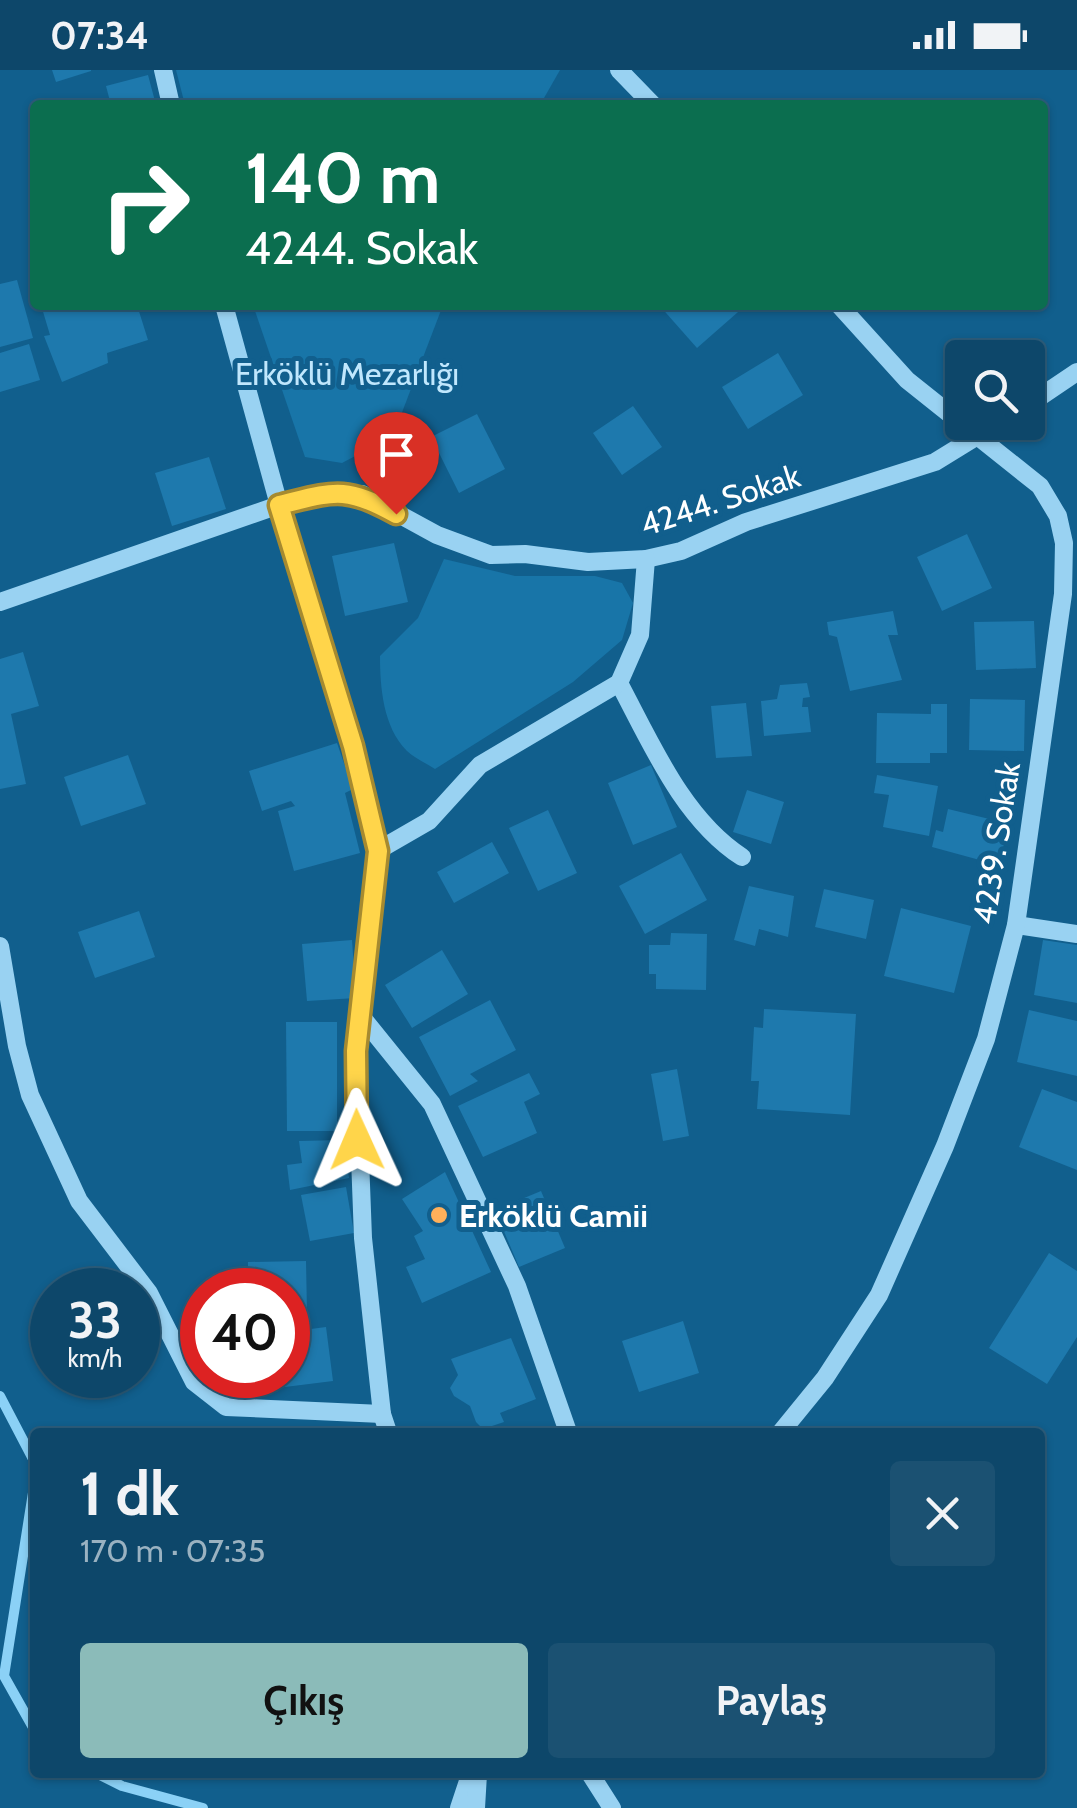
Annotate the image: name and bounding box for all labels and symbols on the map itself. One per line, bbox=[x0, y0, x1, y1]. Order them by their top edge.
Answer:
park label: Erköklü Mezarlığı bbox=[235, 354, 459, 393]
pin bbox=[354, 412, 439, 515]
street label: 4244. Sokak bbox=[635, 456, 805, 544]
street label: 4239. Sokak bbox=[964, 758, 1028, 927]
position arrow bbox=[305, 1088, 409, 1192]
place label: Erköklü Camii bbox=[459, 1196, 648, 1235]
marker: Erköklü Camii bbox=[428, 1204, 450, 1226]
speed limit sign: 40 bbox=[180, 1268, 310, 1398]

